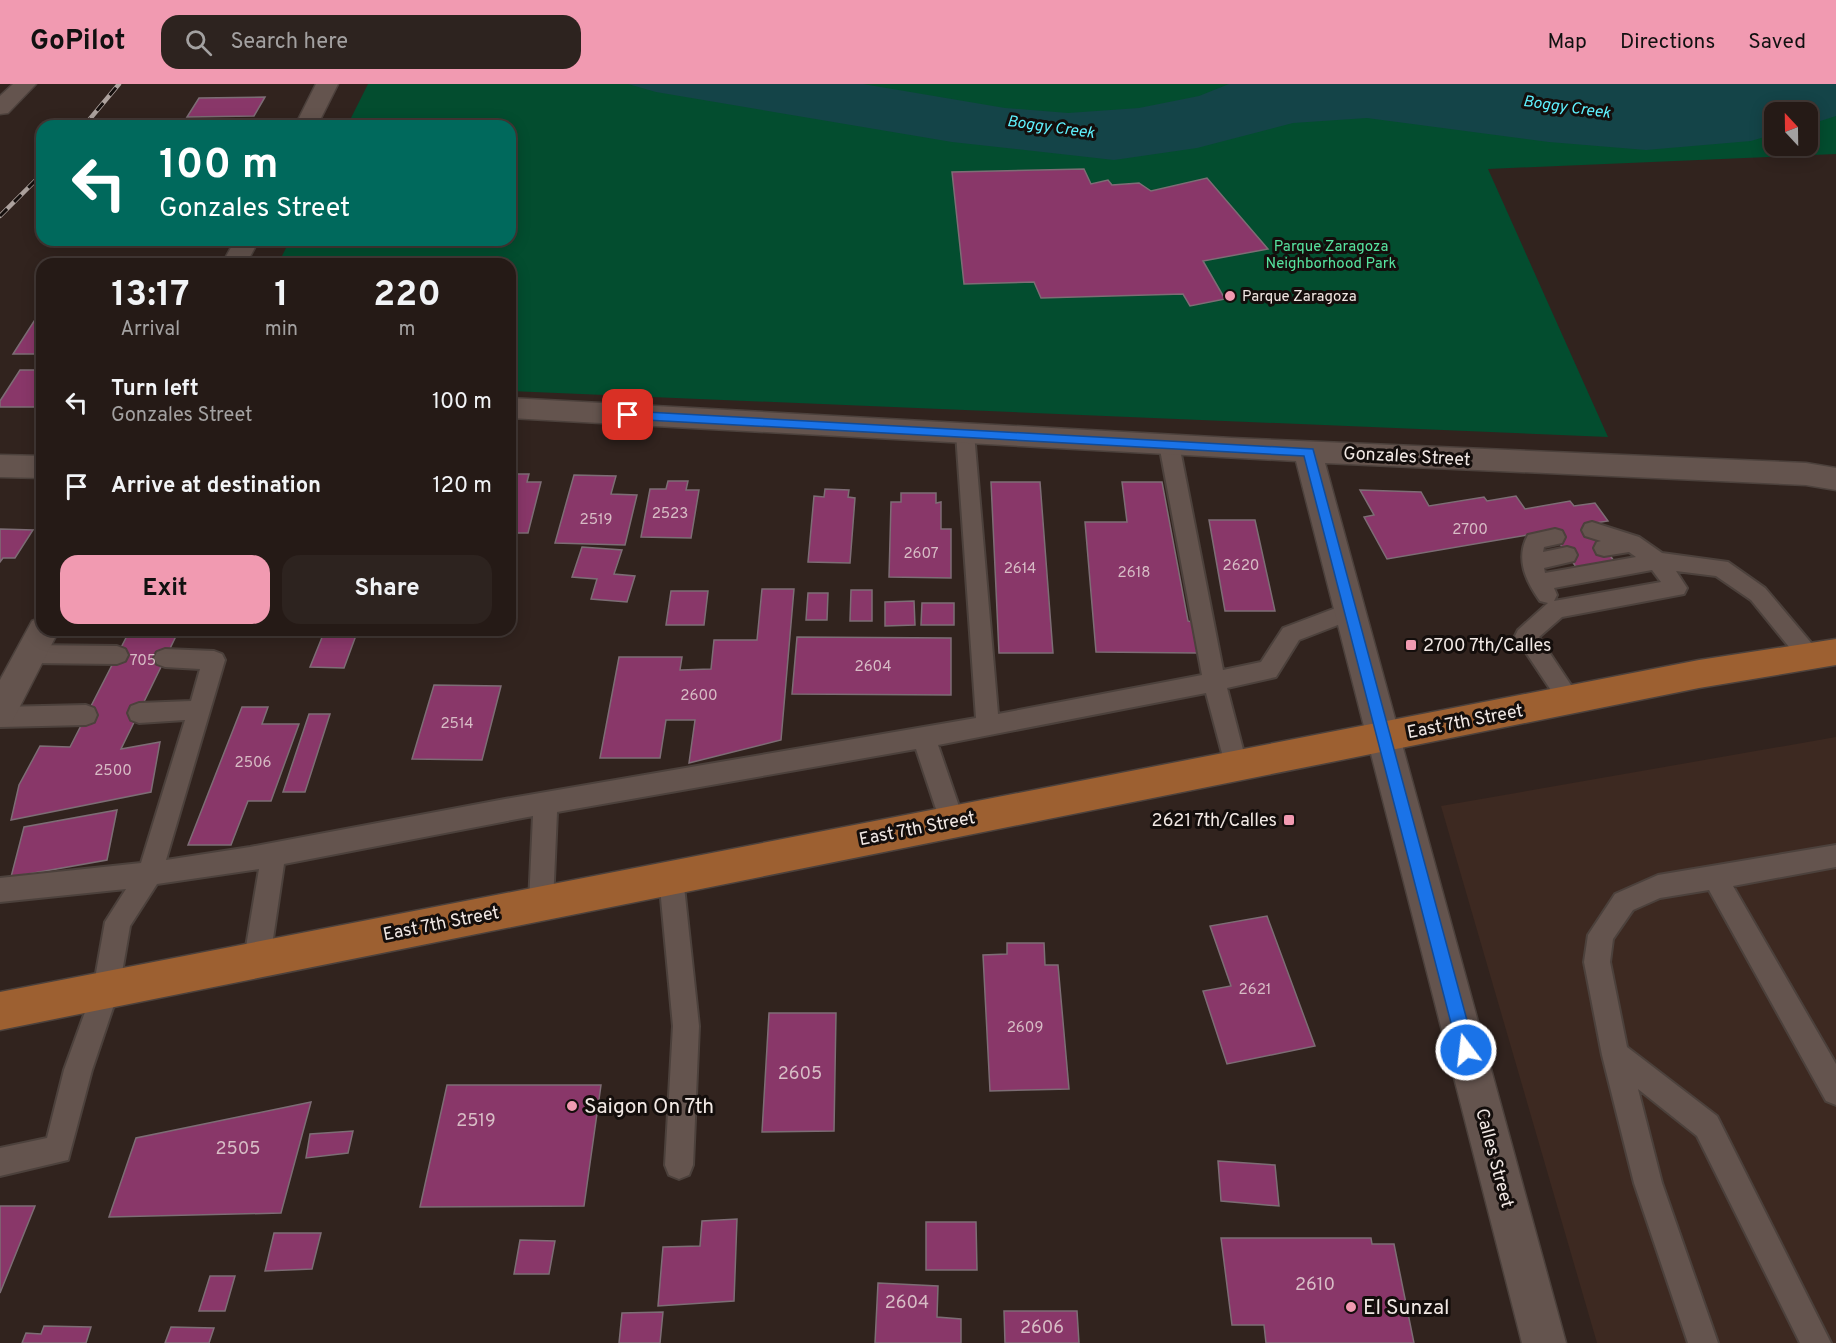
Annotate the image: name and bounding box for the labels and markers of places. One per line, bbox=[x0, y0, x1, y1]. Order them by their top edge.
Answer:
place label: Parque Zaragoza bbox=[1242, 288, 1357, 307]
marker: Parque Zaragoza bbox=[1223, 289, 1237, 303]
pin bbox=[602, 389, 653, 440]
place label: 2700 7th/Calles bbox=[1423, 635, 1552, 658]
marker: 2700 7th/Calles bbox=[1404, 638, 1418, 652]
place label: 2621 7th/Calles bbox=[1152, 810, 1277, 833]
marker: 2621 7th/Calles bbox=[1282, 813, 1296, 827]
place label: Saigon On 7th bbox=[584, 1094, 714, 1121]
marker: Saigon On 7th bbox=[565, 1099, 579, 1113]
place label: El Sunzal bbox=[1363, 1295, 1450, 1322]
marker: El Sunzal bbox=[1344, 1300, 1358, 1314]

